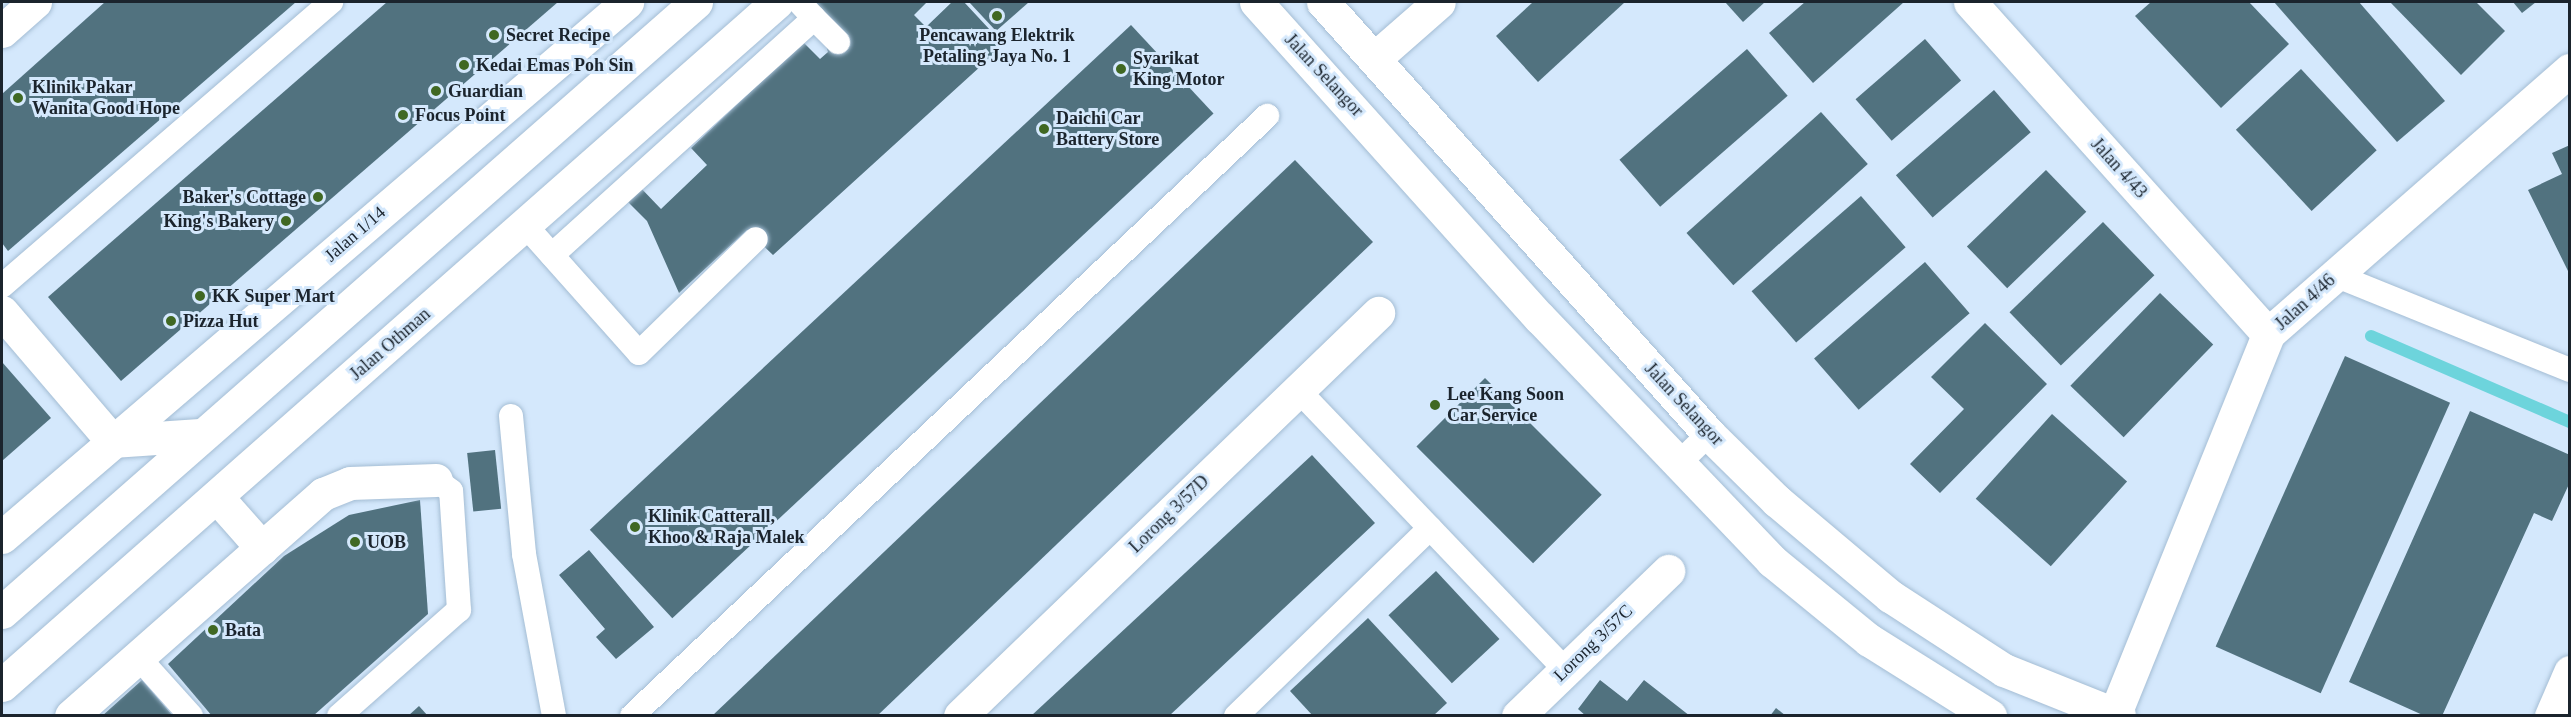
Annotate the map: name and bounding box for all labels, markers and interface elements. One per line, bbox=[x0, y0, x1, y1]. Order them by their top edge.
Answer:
marker: Pencawang Elektrik Petaling Jaya No. 1 bbox=[990, 9, 1004, 23]
street label: Jalan Selangor bbox=[1274, 22, 1374, 128]
place label: Secret Recipe bbox=[506, 24, 626, 46]
place label: Pencawang Elektrik Petaling Jaya No. 1 bbox=[910, 25, 1084, 68]
marker: Secret Recipe bbox=[487, 28, 501, 42]
place label: Syarikat King Motor bbox=[1133, 48, 1229, 90]
place label: Kedai Emas Poh Sin bbox=[476, 54, 649, 76]
marker: Kedai Emas Poh Sin bbox=[457, 58, 471, 72]
marker: Syarikat King Motor bbox=[1114, 62, 1128, 76]
place label: Klinik Pakar Wanita Good Hope bbox=[32, 77, 196, 119]
place label: Guardian bbox=[448, 80, 530, 102]
marker: Guardian bbox=[429, 84, 443, 98]
marker: Klinik Pakar Wanita Good Hope bbox=[9, 89, 27, 107]
place label: Focus Point bbox=[415, 104, 518, 126]
marker: Focus Point bbox=[396, 108, 410, 122]
place label: Daichi Car Battery Store bbox=[1056, 108, 1173, 150]
marker: Daichi Car Battery Store bbox=[1037, 122, 1051, 136]
street label: Jalan 4/43 bbox=[2082, 128, 2156, 208]
place label: Baker's Cottage bbox=[168, 186, 306, 208]
marker: Baker's Cottage bbox=[311, 190, 325, 204]
street label: Jalan 1/14 bbox=[315, 197, 395, 271]
place label: King's Bakery bbox=[154, 210, 274, 232]
marker: King's Bakery bbox=[279, 214, 293, 228]
street label: Jalan 4/46 bbox=[2265, 265, 2345, 339]
place label: KK Super Mart bbox=[212, 285, 339, 307]
marker: KK Super Mart bbox=[193, 289, 207, 303]
street label: Jalan Othman bbox=[338, 297, 442, 391]
place label: Pizza Hut bbox=[183, 310, 266, 332]
marker: Pizza Hut bbox=[164, 314, 178, 328]
street label: Jalan Selangor bbox=[1634, 351, 1734, 457]
place label: Lee Kang Soon Car Service bbox=[1447, 384, 1577, 426]
marker: Lee Kang Soon Car Service bbox=[1428, 398, 1442, 412]
street label: Lorong 3/57D bbox=[1121, 467, 1217, 561]
place label: Klinik Catterall, Khoo & Raja Malek bbox=[648, 506, 812, 548]
marker: Klinik Catterall, Khoo & Raja Malek bbox=[626, 518, 644, 536]
place label: UOB bbox=[367, 531, 407, 553]
marker: UOB bbox=[348, 535, 362, 549]
street label: Lorong 3/57C bbox=[1545, 596, 1641, 690]
place label: Bata bbox=[225, 619, 265, 641]
marker: Bata bbox=[206, 623, 220, 637]

